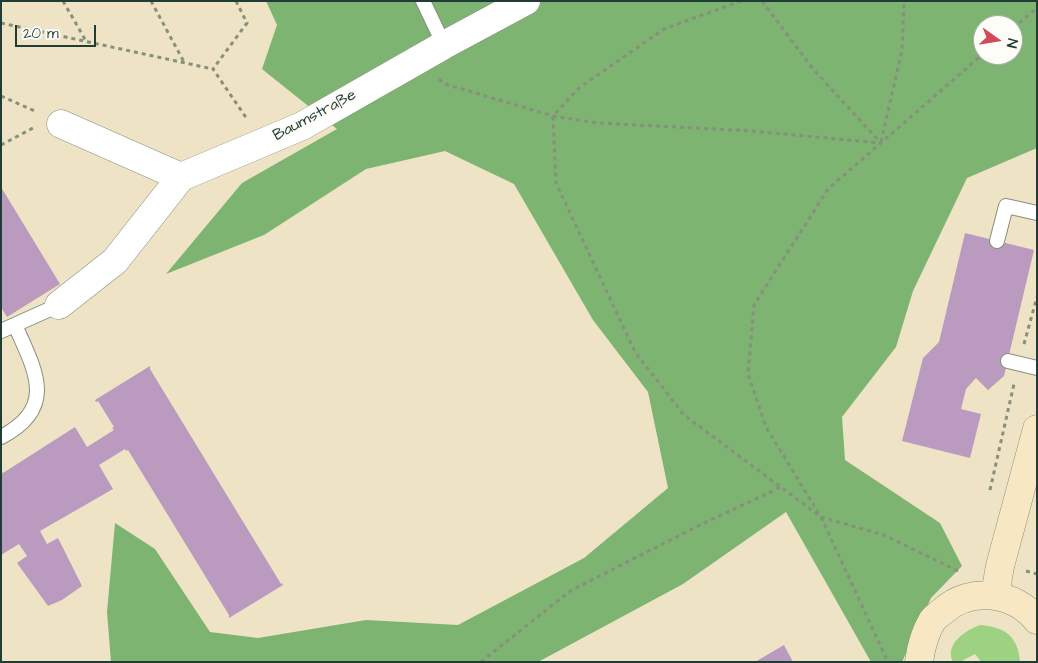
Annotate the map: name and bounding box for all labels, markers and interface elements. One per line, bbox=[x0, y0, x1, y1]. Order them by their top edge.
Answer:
scale bar bbox=[18, 15, 99, 47]
north arrow bbox=[973, 15, 1023, 65]
text: 20 m bbox=[23, 23, 59, 44]
text: N bbox=[1001, 37, 1022, 50]
street label: Baumstraße bbox=[270, 86, 360, 146]

